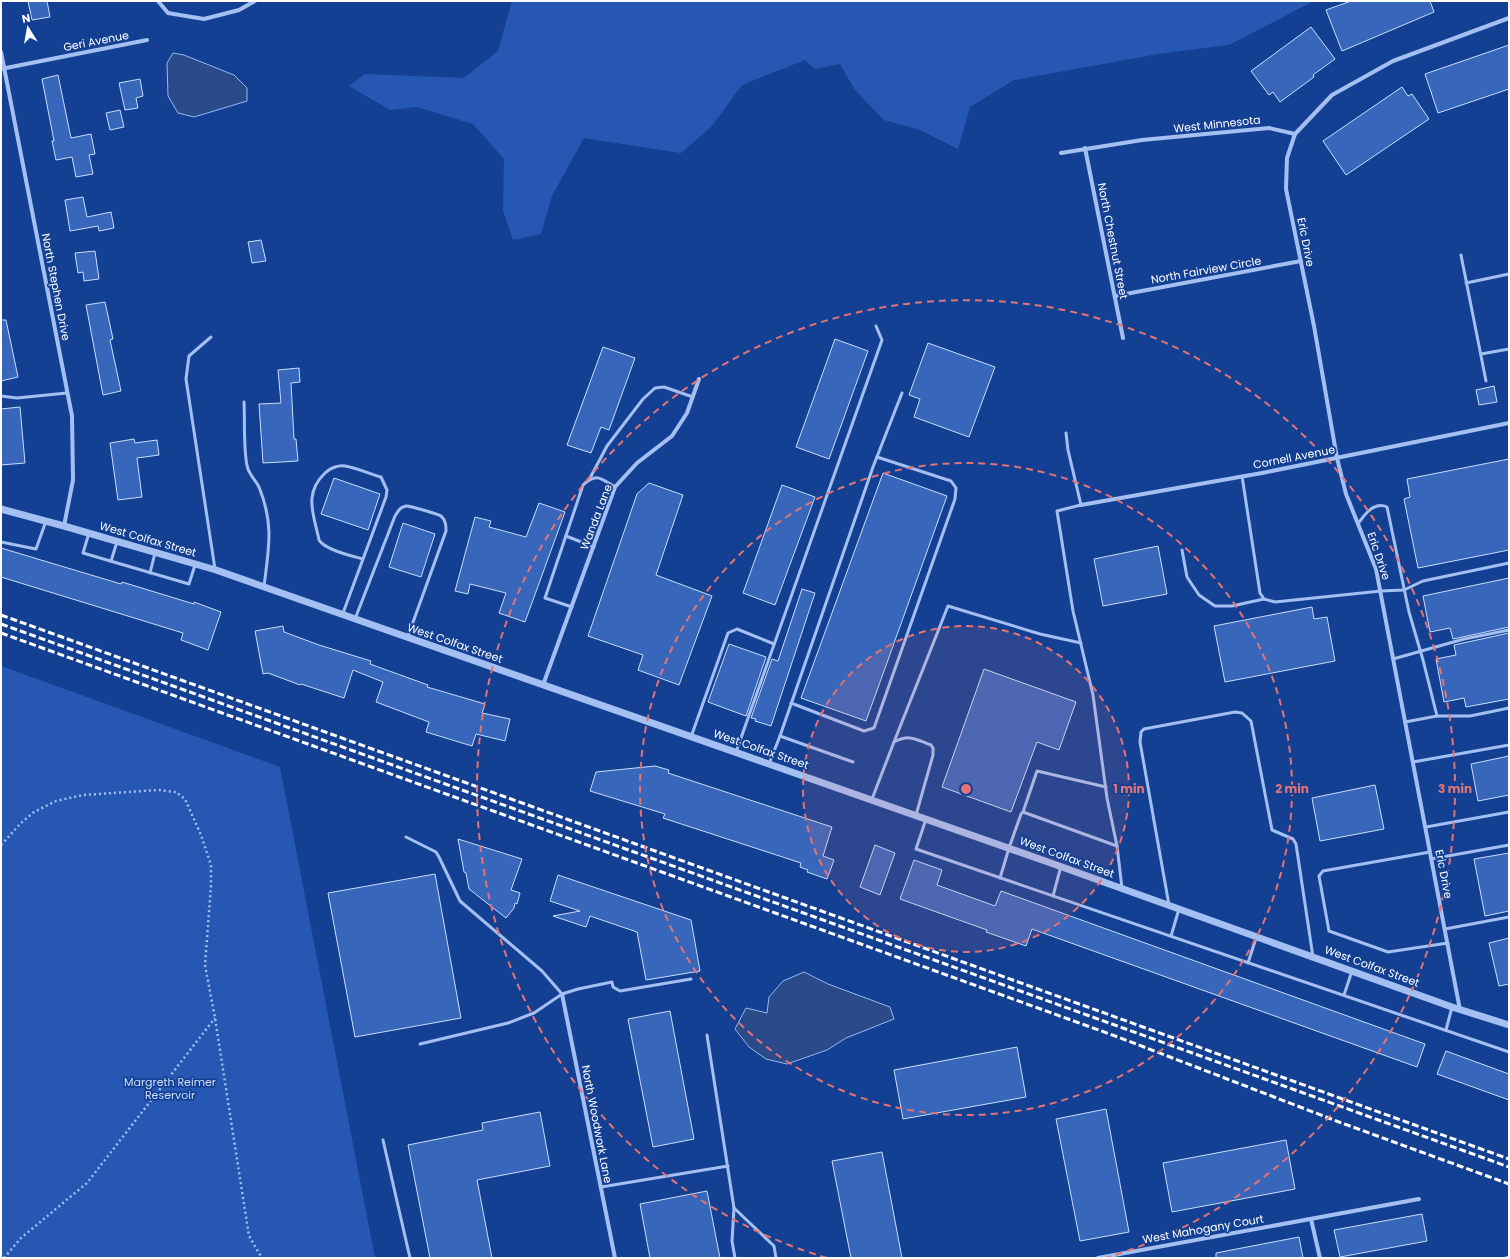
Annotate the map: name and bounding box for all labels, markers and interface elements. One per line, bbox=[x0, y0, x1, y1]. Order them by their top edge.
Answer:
north arrow bbox=[8, 8, 48, 48]
text: N bbox=[21, 10, 32, 27]
street label: Geri Avenue bbox=[62, 27, 130, 55]
street label: West Minnesota bbox=[1173, 111, 1261, 137]
street label: North Chestnut Street bbox=[1094, 181, 1132, 301]
street label: Eric Drive bbox=[1293, 216, 1319, 268]
street label: North Stephen Drive bbox=[38, 232, 74, 342]
street label: North Fairview Circle bbox=[1150, 252, 1263, 288]
street label: Cornell Avenue bbox=[1252, 441, 1337, 473]
street label: Wanda Lane bbox=[576, 482, 616, 552]
street label: West Colfax Street bbox=[98, 518, 198, 560]
street label: Eric Drive bbox=[1363, 530, 1395, 582]
street label: West Colfax Street bbox=[405, 619, 505, 667]
street label: West Colfax Street bbox=[711, 725, 811, 773]
text: 1 min bbox=[1113, 780, 1145, 797]
text: 2 min bbox=[1275, 780, 1309, 797]
text: 3 min bbox=[1438, 780, 1472, 797]
centre of rings bbox=[959, 782, 973, 796]
street label: West Colfax Street bbox=[1017, 832, 1117, 882]
street label: Eric Drive bbox=[1431, 848, 1457, 900]
street label: West Colfax Street bbox=[1322, 941, 1422, 991]
street label: North Woodwork Lane bbox=[578, 1064, 616, 1185]
park label: Margreth Reimer Reservoir bbox=[124, 1074, 216, 1103]
street label: West Mahogany Court bbox=[1141, 1210, 1265, 1248]

